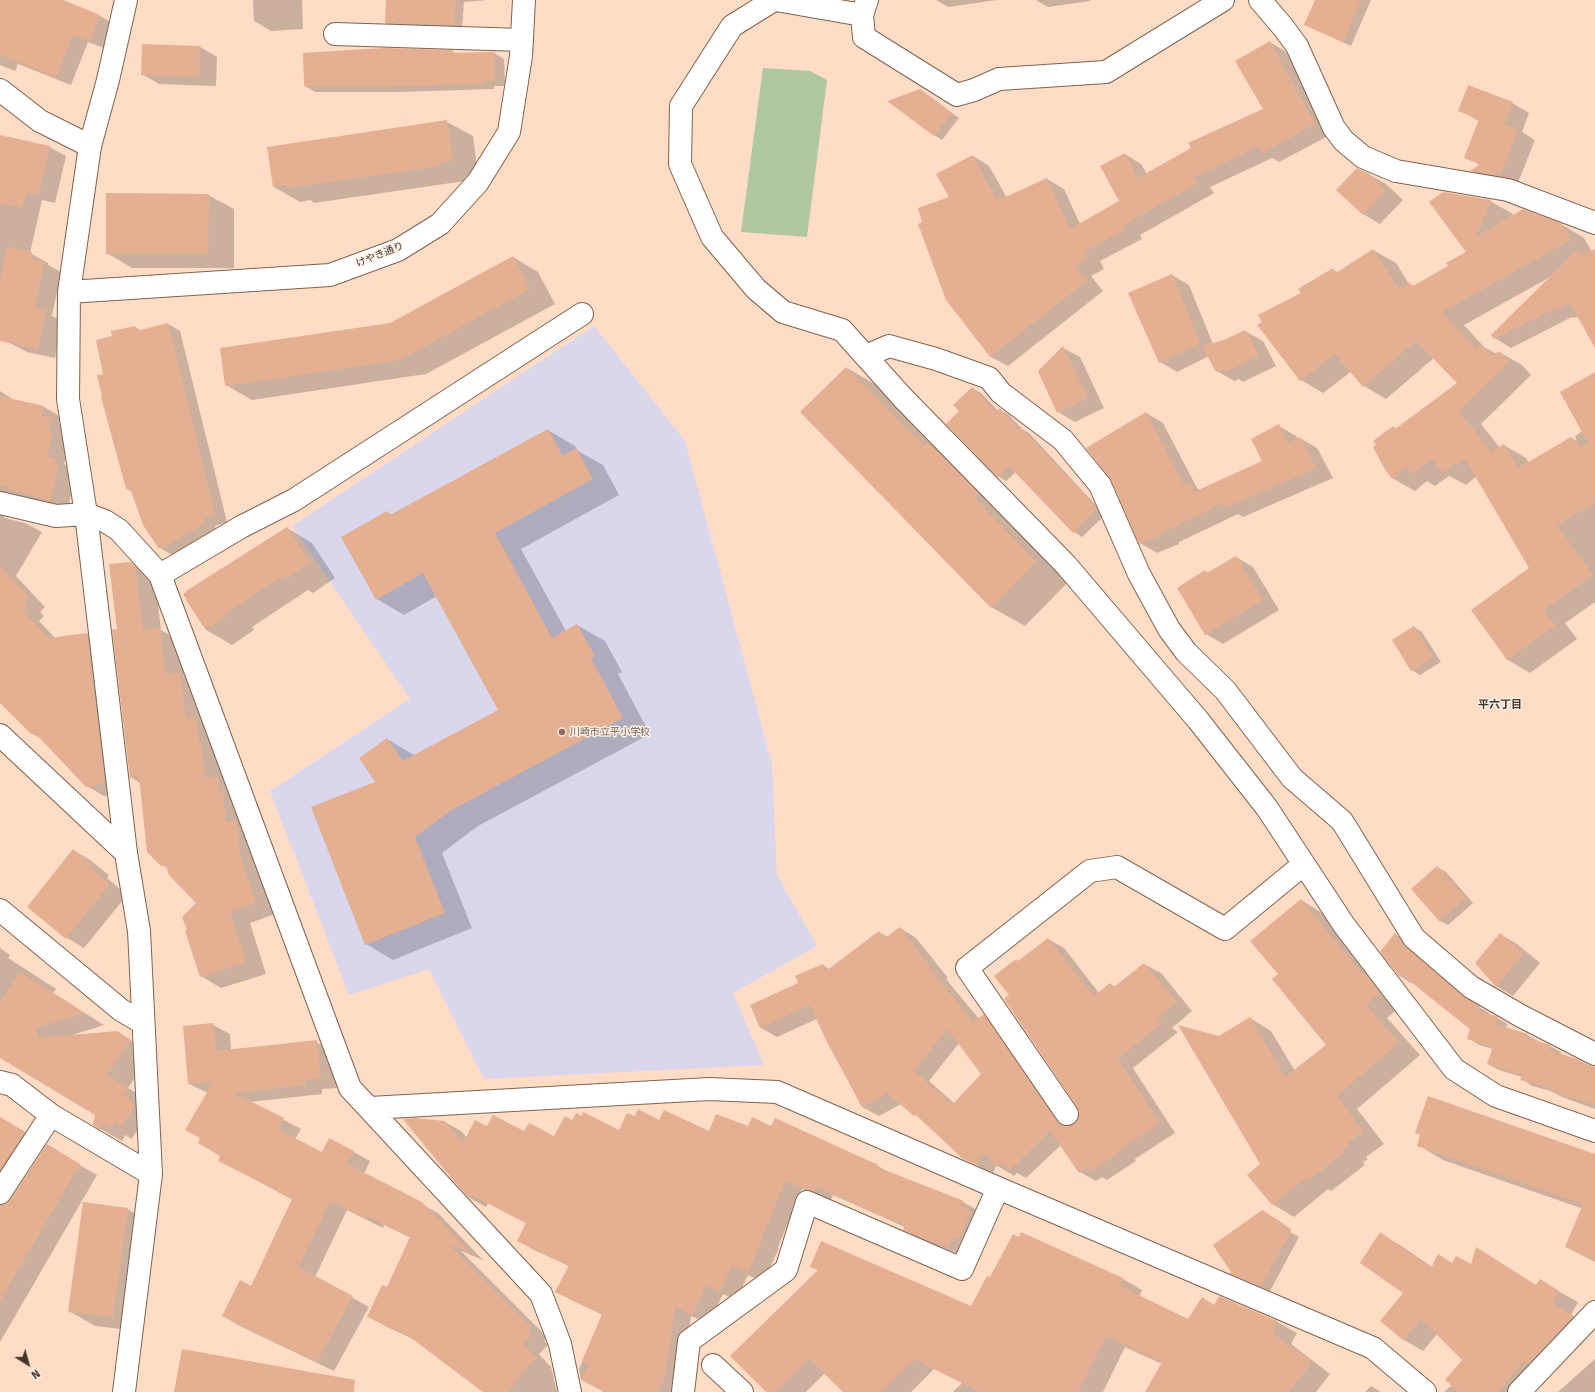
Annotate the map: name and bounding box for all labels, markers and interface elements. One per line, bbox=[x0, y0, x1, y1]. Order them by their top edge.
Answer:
street label: けやき通り bbox=[355, 240, 405, 270]
district label: 平六丁目 bbox=[1478, 698, 1522, 712]
place label: 川崎市立平小学校 bbox=[570, 726, 650, 738]
marker: 川崎市立平小学校 bbox=[557, 727, 567, 737]
north arrow bbox=[8, 1344, 48, 1384]
text: N bbox=[29, 1366, 42, 1381]

